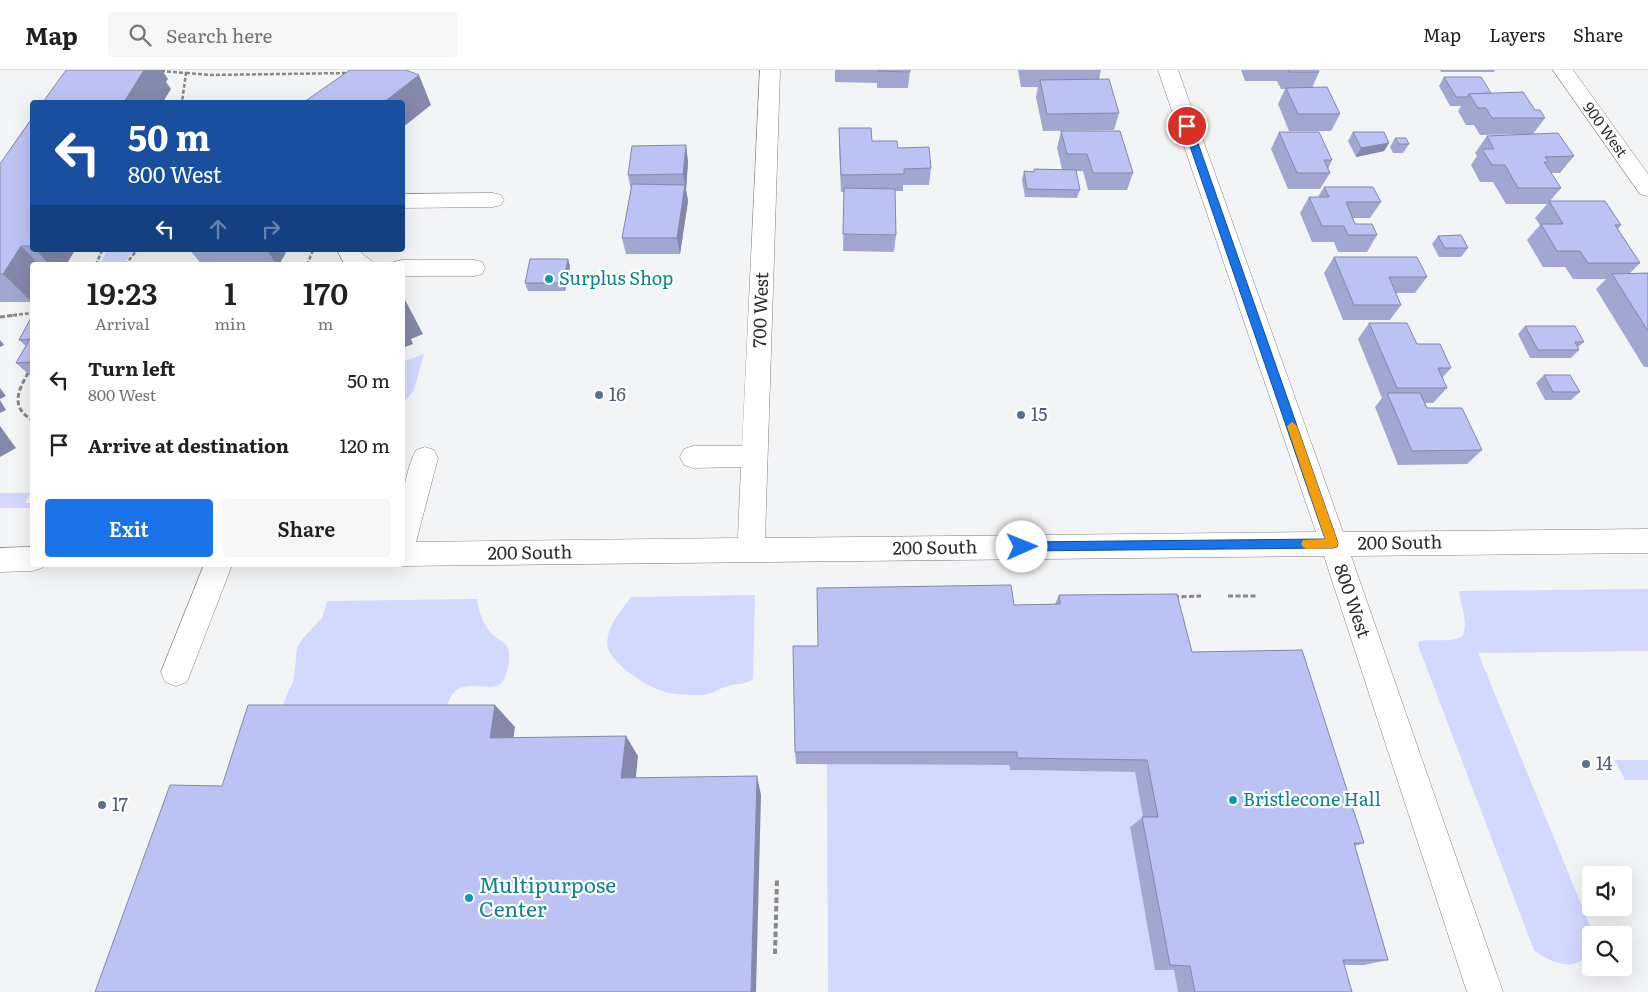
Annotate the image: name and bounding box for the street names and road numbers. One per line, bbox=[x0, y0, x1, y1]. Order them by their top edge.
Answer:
street label: 900 West bbox=[1578, 97, 1634, 162]
street label: 700 West bbox=[745, 271, 774, 348]
street label: 200 South bbox=[1357, 527, 1443, 556]
street label: 200 South bbox=[892, 532, 978, 561]
street label: 200 South bbox=[487, 537, 573, 566]
street label: 800 West bbox=[1328, 560, 1379, 642]

